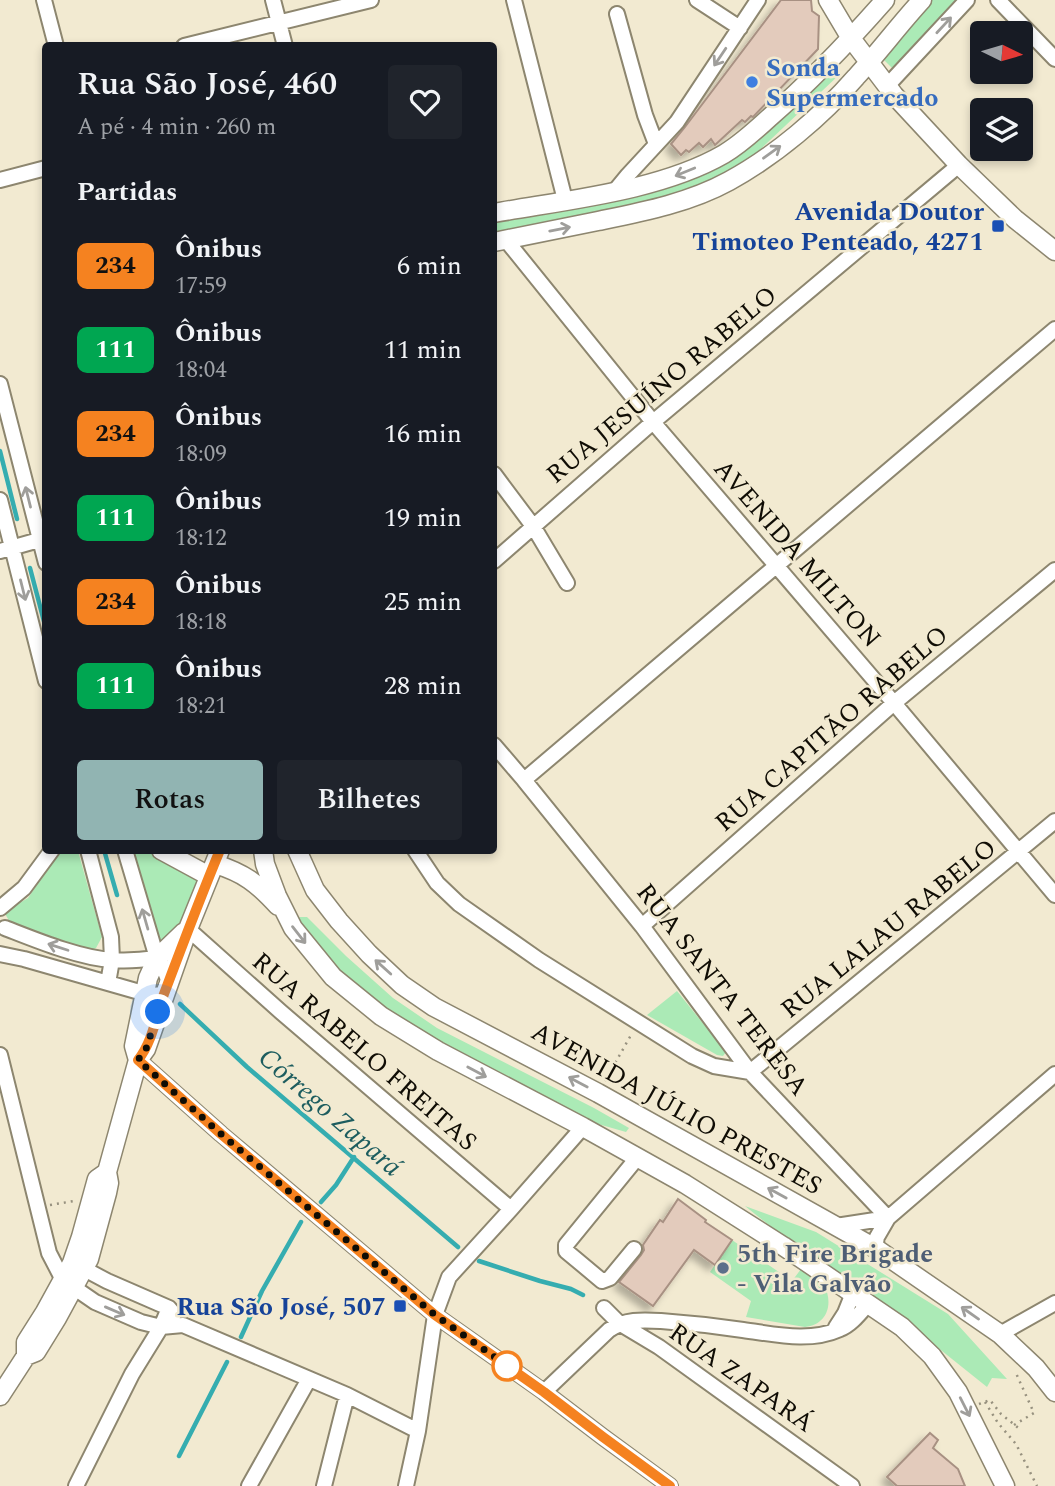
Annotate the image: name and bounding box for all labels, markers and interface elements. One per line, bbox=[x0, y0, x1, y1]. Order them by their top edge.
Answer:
one-way arrow bbox=[936, 16, 952, 34]
north arrow bbox=[970, 21, 1032, 84]
map controls bbox=[970, 21, 1033, 161]
one-way arrow bbox=[713, 47, 727, 66]
place label: Sonda Supermercado bbox=[766, 48, 939, 118]
text: Rua São José, 460 bbox=[77, 59, 337, 109]
button: heart bbox=[388, 65, 462, 139]
marker: Sonda Supermercado bbox=[744, 74, 760, 90]
button: layers bbox=[970, 98, 1033, 161]
text: A pé · 4 min · 260 m bbox=[77, 110, 276, 145]
one-way arrow bbox=[762, 145, 781, 160]
one-way arrow bbox=[674, 166, 696, 179]
text: Partidas bbox=[77, 172, 177, 212]
place label: Avenida Doutor Timoteo Penteado, 4271 bbox=[692, 192, 985, 262]
marker: Avenida Doutor Timoteo Penteado, 4271 bbox=[990, 218, 1006, 234]
one-way arrow bbox=[548, 221, 571, 235]
text: Ônibus bbox=[175, 229, 262, 269]
text: 6 min bbox=[397, 246, 462, 286]
text: 234 bbox=[95, 248, 136, 284]
text: 17:59 bbox=[175, 269, 227, 304]
street label: RUA JESUÍNO RABELO bbox=[537, 276, 786, 494]
text: Ônibus bbox=[175, 313, 262, 353]
text: 11 min bbox=[384, 330, 462, 370]
text: 111 bbox=[95, 332, 136, 368]
text: 18:04 bbox=[175, 353, 227, 388]
text: Ônibus bbox=[175, 397, 262, 437]
text: 16 min bbox=[384, 414, 462, 454]
text: 234 bbox=[95, 416, 136, 452]
text: 18:09 bbox=[175, 437, 227, 472]
street label: AVENIDA MILTON bbox=[704, 450, 891, 657]
text: Ônibus bbox=[175, 481, 262, 521]
one-way arrow bbox=[21, 486, 34, 508]
text: 19 min bbox=[384, 498, 462, 538]
text: 111 bbox=[95, 500, 136, 536]
text: 18:12 bbox=[175, 521, 227, 556]
text: Ônibus bbox=[175, 565, 262, 605]
one-way arrow bbox=[17, 578, 30, 601]
text: 25 min bbox=[384, 582, 462, 622]
text: 234 bbox=[95, 584, 136, 620]
text: 18:18 bbox=[175, 605, 227, 640]
street label: RUA CAPITÃO RABELO bbox=[706, 616, 957, 842]
text: Ônibus bbox=[175, 649, 262, 689]
text: 28 min bbox=[384, 666, 462, 706]
text: 111 bbox=[95, 668, 136, 704]
text: 18:21 bbox=[175, 689, 227, 724]
button: Rotas bbox=[77, 760, 263, 840]
button: Bilhetes bbox=[277, 760, 462, 840]
street label: RUA LALAU RABELO bbox=[772, 829, 1005, 1029]
street label: RUA SANTA TERESA bbox=[626, 875, 818, 1105]
one-way arrow bbox=[138, 908, 151, 930]
one-way arrow bbox=[291, 925, 306, 944]
one-way arrow bbox=[47, 940, 69, 952]
street label: RUA RABELO FREITAS bbox=[243, 942, 486, 1161]
one-way arrow bbox=[375, 959, 392, 976]
your location bbox=[140, 994, 175, 1029]
street label: AVENIDA JÚLIO PRESTES bbox=[524, 1012, 829, 1206]
water label: Córrego Zapará bbox=[248, 1037, 412, 1188]
one-way arrow bbox=[467, 1065, 487, 1079]
one-way arrow bbox=[568, 1075, 589, 1089]
one-way arrow bbox=[767, 1186, 788, 1199]
place label: 5th Fire Brigade - Vila Galvão bbox=[737, 1234, 933, 1304]
marker: 5th Fire Brigade - Vila Galvão bbox=[715, 1260, 731, 1276]
place label: Rua São José, 507 bbox=[176, 1287, 386, 1327]
marker: Rua São José, 507 bbox=[392, 1298, 408, 1314]
one-way arrow bbox=[104, 1305, 126, 1318]
one-way arrow bbox=[961, 1305, 980, 1320]
street label: RUA ZAPARÁ bbox=[660, 1313, 822, 1443]
unlabelled marker bbox=[492, 1351, 522, 1381]
one-way arrow bbox=[959, 1396, 973, 1417]

